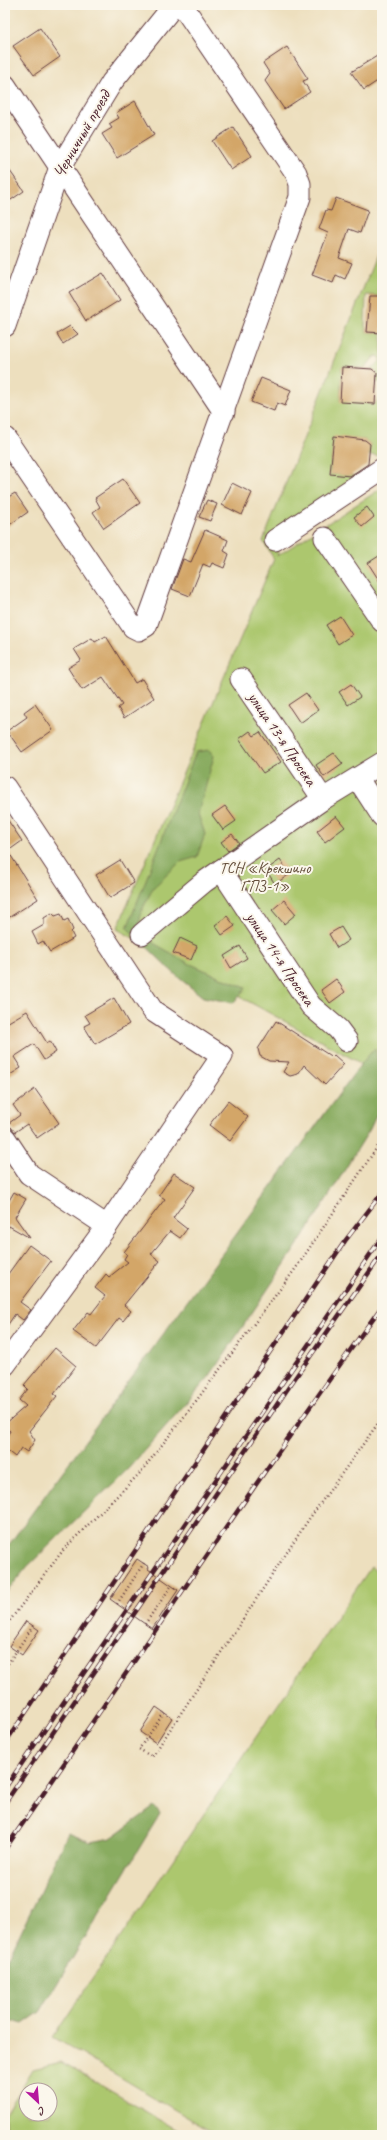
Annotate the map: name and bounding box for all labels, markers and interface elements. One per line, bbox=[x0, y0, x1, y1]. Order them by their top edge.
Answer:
street label: Черничный проезд bbox=[49, 86, 116, 181]
street label: улица 13-я Просека bbox=[243, 687, 321, 791]
park label: ТСН «Крекшино ГПЗ-1» bbox=[219, 858, 312, 896]
street label: улица 14-я Просека bbox=[241, 907, 319, 1011]
north arrow bbox=[18, 2082, 58, 2122]
text: С bbox=[35, 2104, 48, 2119]

